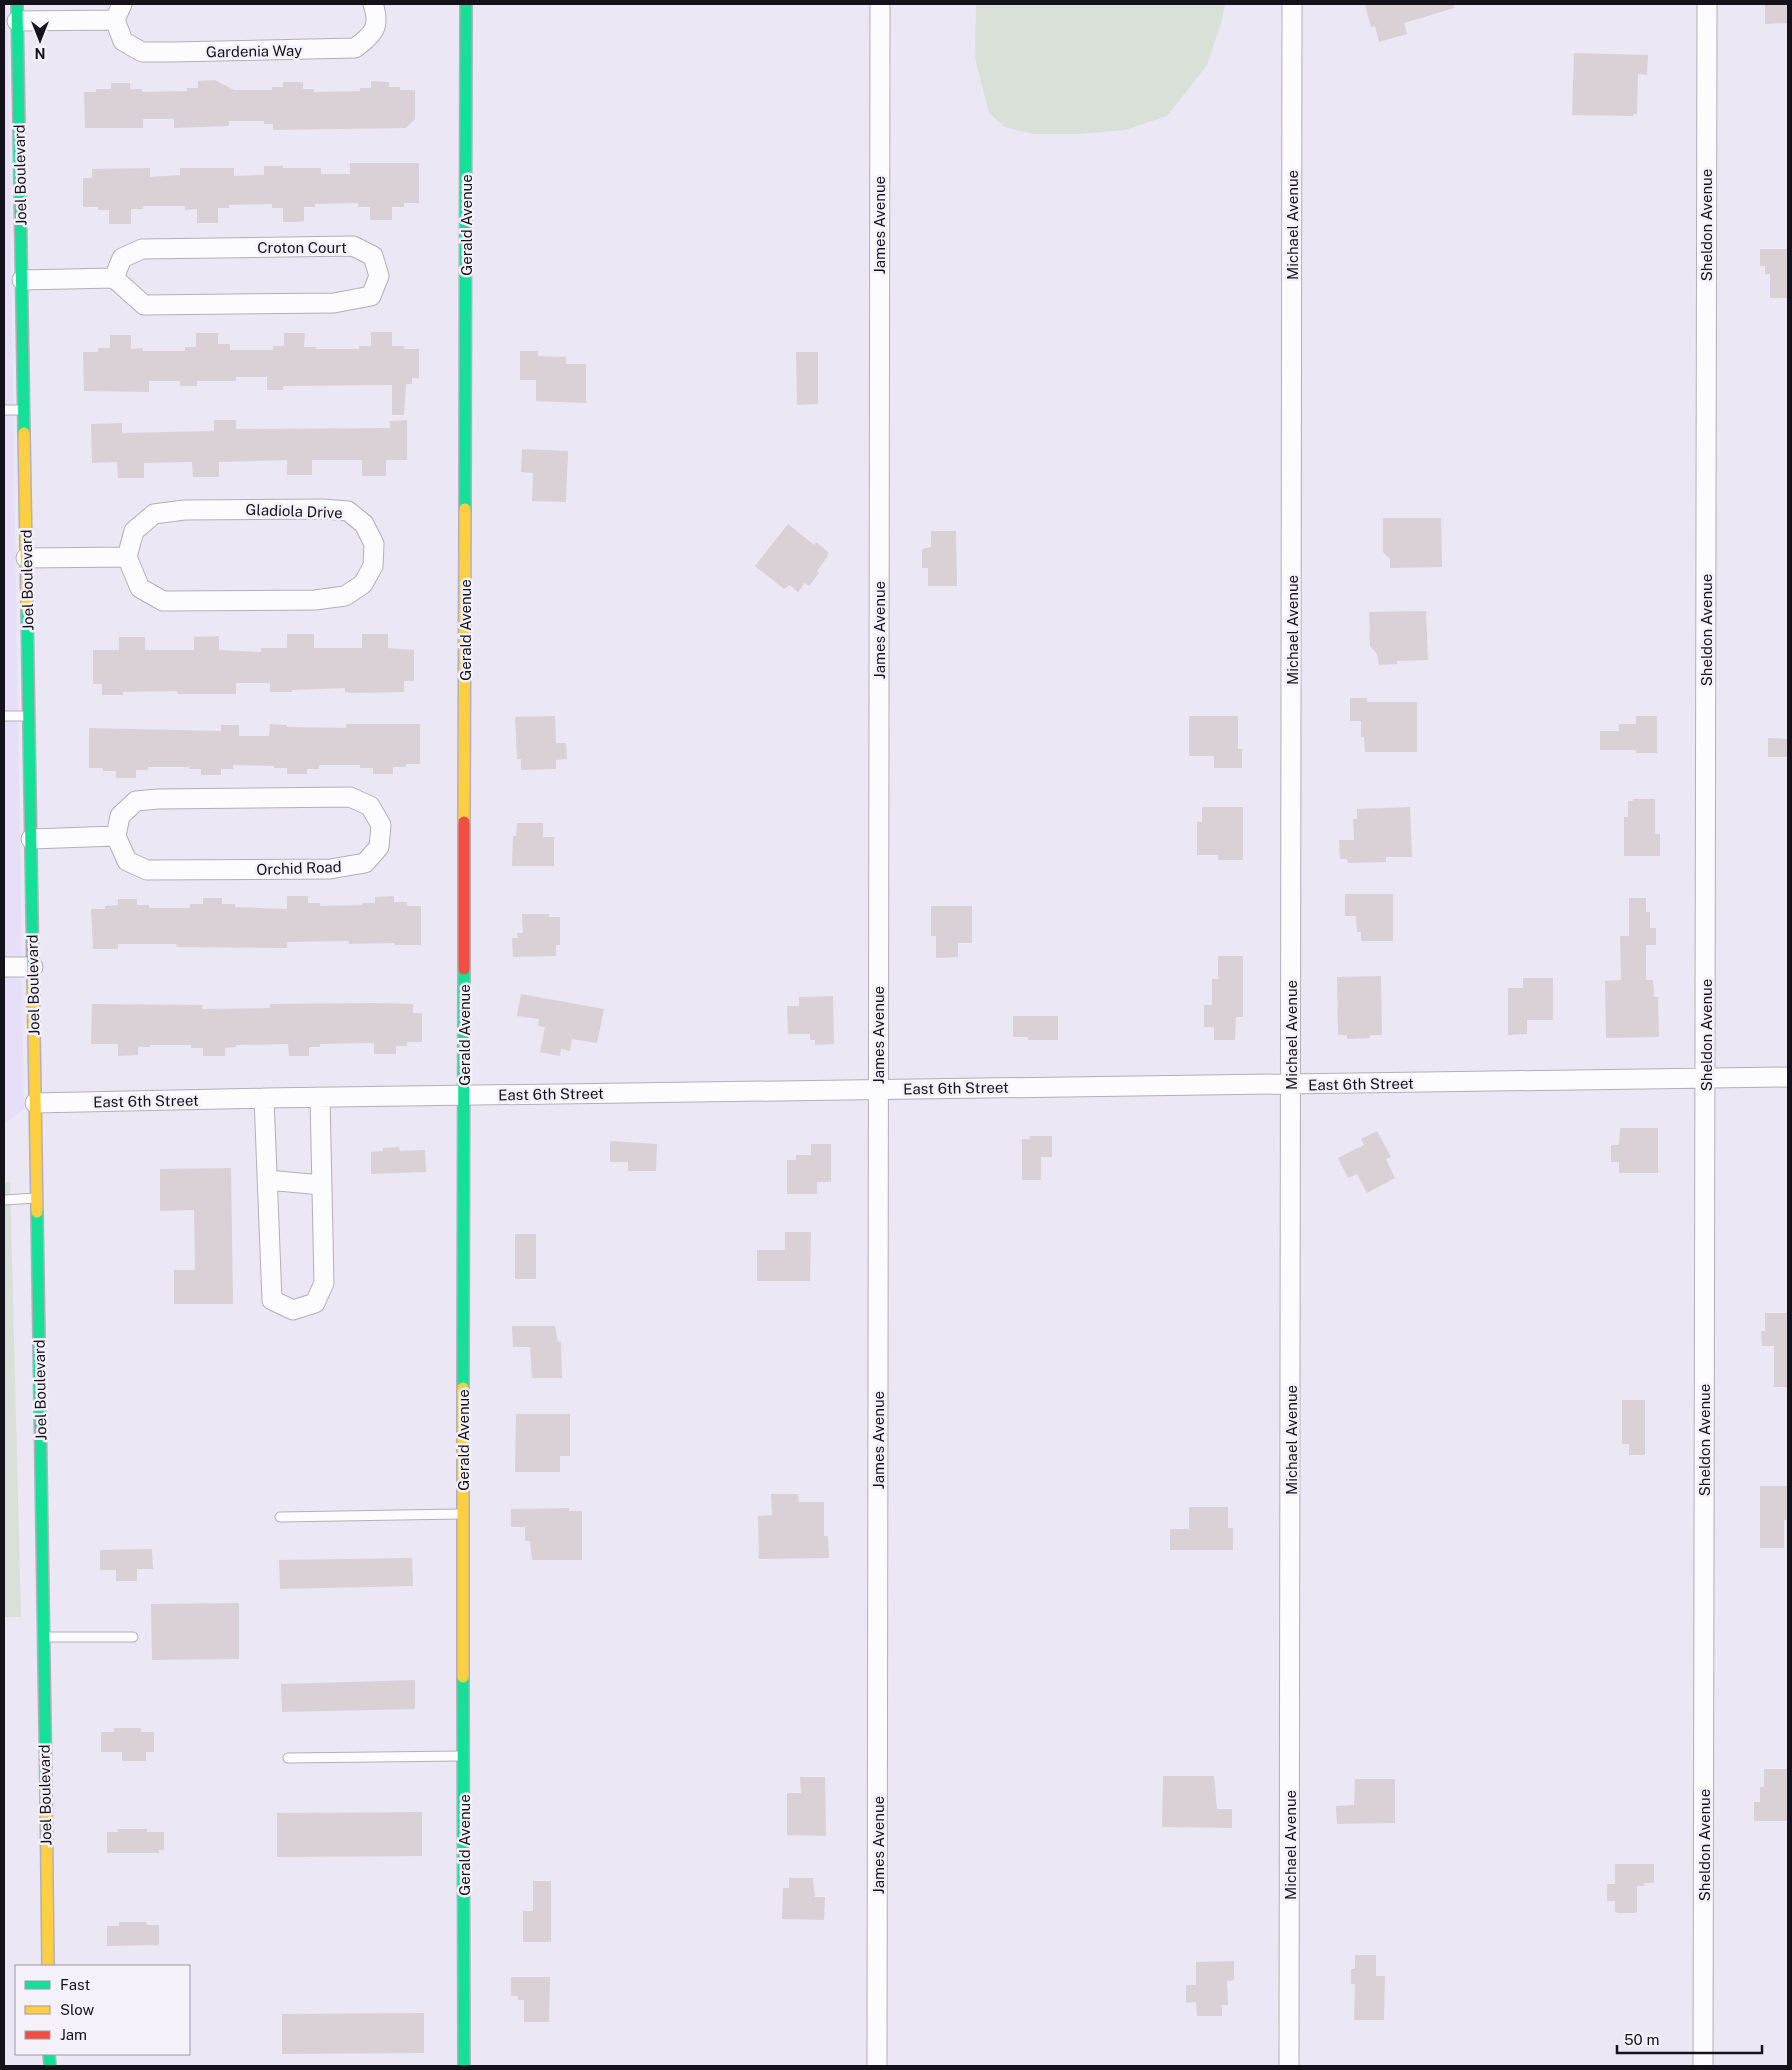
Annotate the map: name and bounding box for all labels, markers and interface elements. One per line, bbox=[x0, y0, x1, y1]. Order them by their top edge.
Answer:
north arrow bbox=[15, 15, 65, 65]
street label: Gardenia Way bbox=[206, 42, 302, 60]
text: N bbox=[35, 45, 45, 61]
street label: Joel Boulevard bbox=[11, 124, 29, 226]
street label: Sheldon Avenue bbox=[1698, 169, 1715, 281]
street label: Michael Avenue bbox=[1284, 170, 1301, 280]
street label: Gerald Avenue bbox=[458, 174, 475, 276]
street label: James Avenue bbox=[871, 176, 888, 274]
street label: Croton Court bbox=[257, 239, 347, 256]
street label: Gladiola Drive bbox=[245, 501, 343, 521]
street label: Joel Boulevard bbox=[18, 529, 36, 631]
street label: Sheldon Avenue bbox=[1698, 574, 1715, 686]
street label: Michael Avenue bbox=[1284, 575, 1301, 685]
street label: Gerald Avenue bbox=[457, 579, 474, 681]
street label: James Avenue bbox=[871, 581, 888, 679]
street label: Orchid Road bbox=[256, 858, 342, 878]
street label: Joel Boulevard bbox=[24, 934, 42, 1036]
street label: Sheldon Avenue bbox=[1698, 979, 1715, 1091]
street label: Michael Avenue bbox=[1283, 980, 1300, 1090]
street label: Gerald Avenue bbox=[456, 984, 473, 1086]
street label: James Avenue bbox=[870, 986, 887, 1084]
street label: East 6th Street bbox=[1308, 1075, 1414, 1093]
street label: East 6th Street bbox=[903, 1079, 1009, 1097]
street label: East 6th Street bbox=[498, 1085, 604, 1103]
street label: East 6th Street bbox=[93, 1092, 199, 1110]
street label: Joel Boulevard bbox=[31, 1339, 49, 1441]
street label: Sheldon Avenue bbox=[1696, 1384, 1713, 1496]
street label: Michael Avenue bbox=[1283, 1385, 1300, 1495]
street label: Gerald Avenue bbox=[455, 1389, 472, 1491]
street label: James Avenue bbox=[870, 1391, 887, 1489]
street label: Joel Boulevard bbox=[36, 1744, 54, 1846]
street label: Sheldon Avenue bbox=[1696, 1789, 1713, 1901]
street label: Michael Avenue bbox=[1282, 1790, 1299, 1900]
street label: Gerald Avenue bbox=[456, 1794, 473, 1896]
street label: James Avenue bbox=[870, 1796, 887, 1894]
legend bbox=[15, 1965, 190, 2055]
text: Fast bbox=[60, 1976, 90, 1993]
text: Slow bbox=[60, 2001, 95, 2018]
scale bar bbox=[1617, 2022, 1762, 2054]
text: Jam bbox=[60, 2026, 87, 2043]
text: 50 m bbox=[1624, 2031, 1659, 2048]

